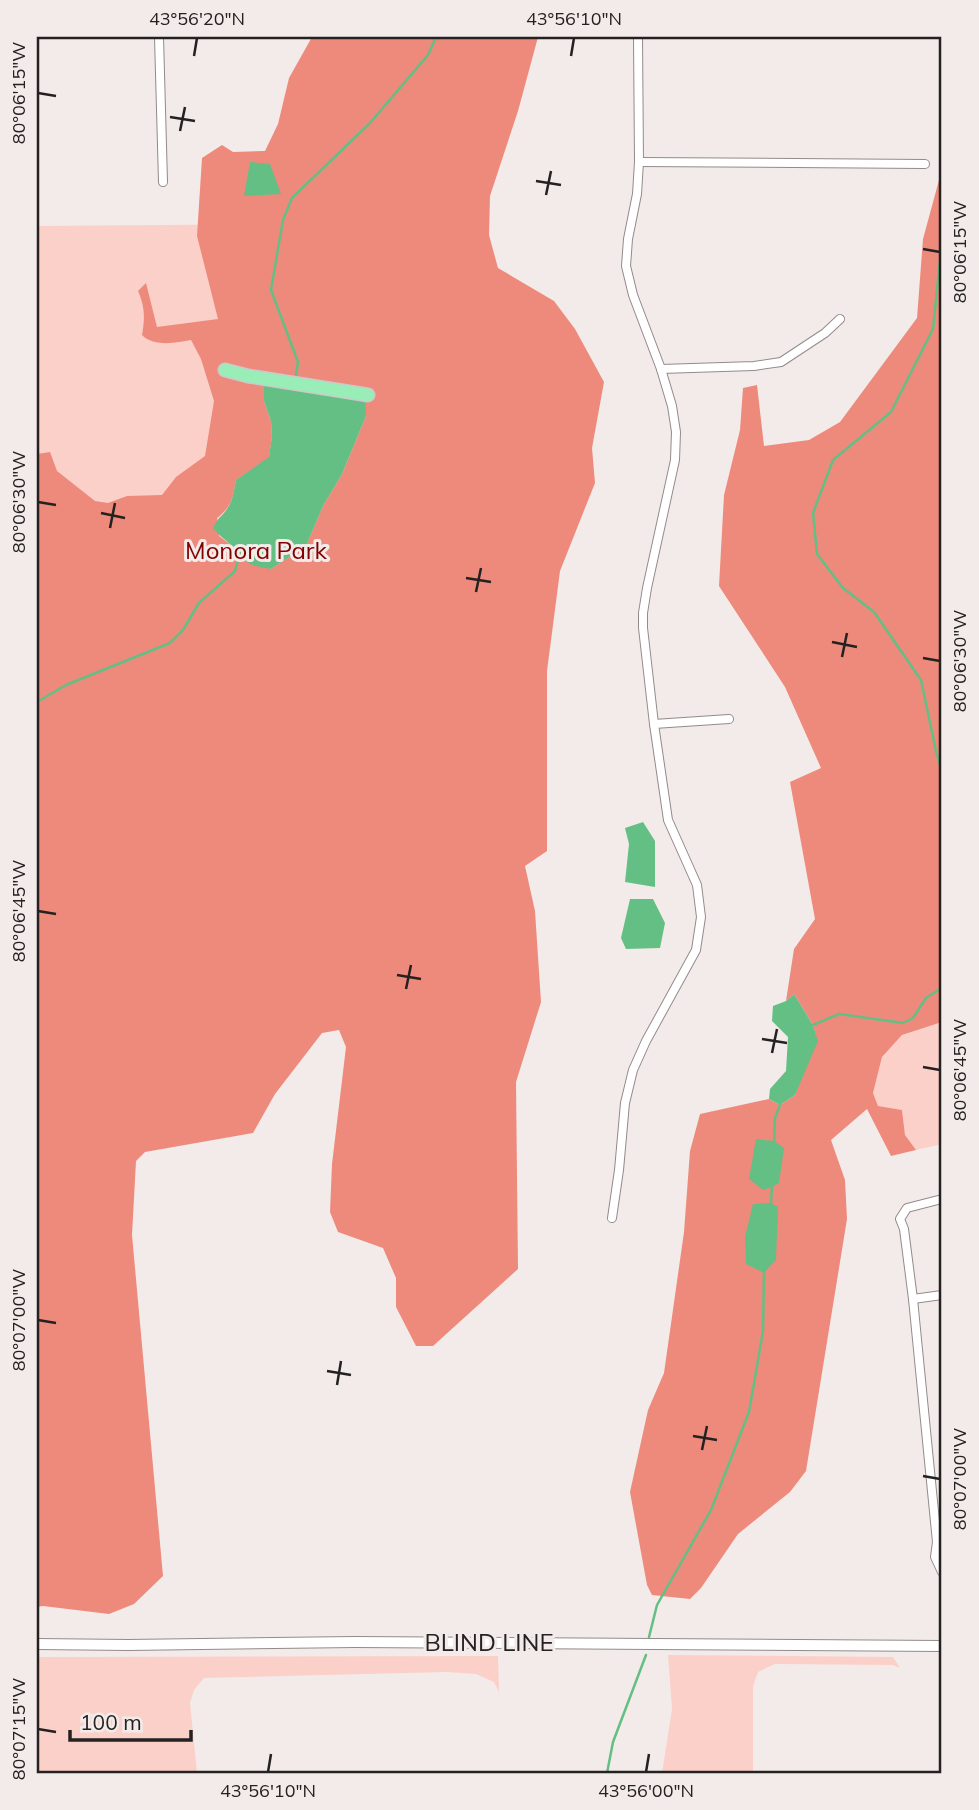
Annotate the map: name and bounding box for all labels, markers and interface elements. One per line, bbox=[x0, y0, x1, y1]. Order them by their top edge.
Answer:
text: 43°56'20"N bbox=[149, 7, 245, 30]
text: 43°56'10"N bbox=[526, 7, 622, 30]
text: 80°06'15"W bbox=[7, 42, 30, 144]
text: 80°06'15"W bbox=[948, 201, 971, 303]
text: 80°06'30"W bbox=[7, 451, 30, 553]
park label: Monora Park bbox=[185, 535, 328, 565]
text: 80°06'30"W bbox=[948, 610, 971, 712]
text: 80°06'45"W bbox=[7, 860, 30, 962]
text: 80°06'45"W bbox=[948, 1019, 971, 1121]
text: 80°07'00"W bbox=[7, 1269, 30, 1371]
text: 80°07'00"W bbox=[948, 1428, 971, 1530]
street label: BLIND LINE bbox=[424, 1627, 554, 1657]
text: 80°07'15"W bbox=[7, 1678, 30, 1780]
scale bar bbox=[70, 1698, 191, 1742]
text: 100 m bbox=[80, 1709, 142, 1735]
text: 43°56'10"N bbox=[220, 1779, 316, 1802]
text: 43°56'00"N bbox=[598, 1779, 694, 1802]

